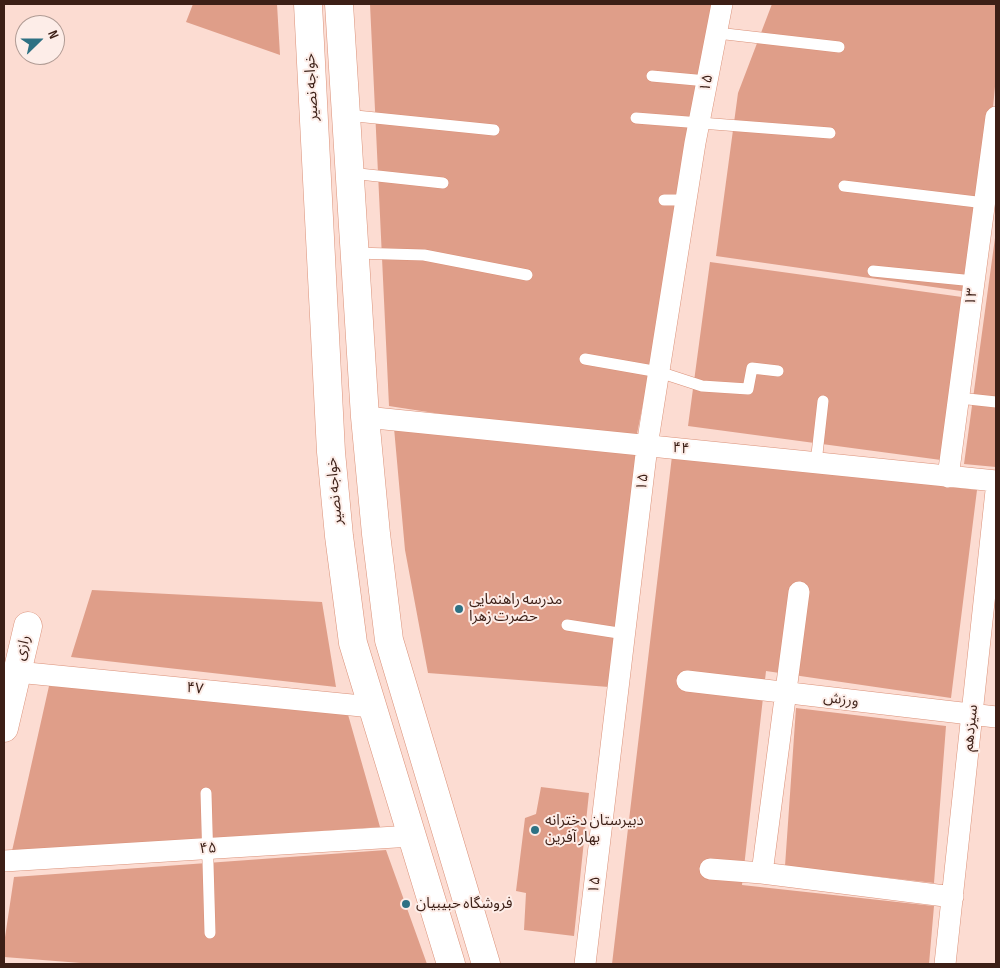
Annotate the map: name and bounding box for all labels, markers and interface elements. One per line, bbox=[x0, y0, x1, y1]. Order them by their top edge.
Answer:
north arrow bbox=[15, 15, 65, 65]
text: N bbox=[44, 28, 63, 41]
street label: خواجه نصیر bbox=[301, 53, 323, 121]
street label: ۱۵ bbox=[697, 73, 717, 93]
street label: ۱۳ bbox=[962, 287, 982, 307]
street label: ۴۴ bbox=[672, 439, 690, 459]
street label: خواجه نصیر bbox=[323, 456, 347, 526]
street label: ۱۵ bbox=[633, 472, 653, 492]
place label: مدرسه راهنمایی حضرت زهرا bbox=[469, 591, 562, 626]
marker: مدرسه راهنمایی حضرت زهرا bbox=[453, 603, 465, 615]
street label: رازی bbox=[11, 633, 35, 663]
street label: ۴۷ bbox=[186, 679, 204, 699]
street label: ورزش bbox=[822, 689, 860, 711]
street label: سیزدهم bbox=[960, 704, 982, 752]
place label: دبیرستان دخترانه بهار آفرین bbox=[545, 812, 644, 847]
marker: دبیرستان دخترانه بهار آفرین bbox=[529, 824, 541, 836]
street label: ۴۵ bbox=[199, 839, 217, 859]
street label: ۱۵ bbox=[585, 875, 605, 895]
place label: فروشگاه حبیبیان bbox=[416, 895, 513, 913]
marker: فروشگاه حبیبیان bbox=[400, 898, 412, 910]

